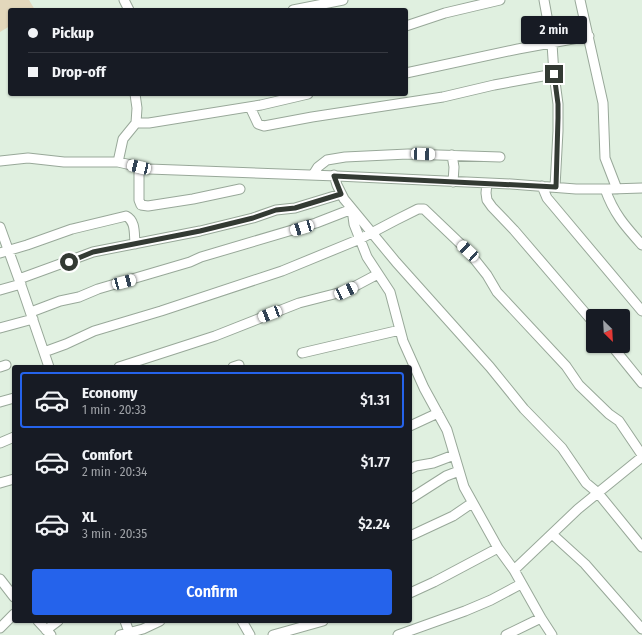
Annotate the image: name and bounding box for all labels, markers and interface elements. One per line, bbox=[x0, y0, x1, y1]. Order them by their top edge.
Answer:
callout: 2 min bbox=[521, 16, 587, 44]
text: 2 min bbox=[540, 22, 568, 37]
text: Pickup bbox=[52, 24, 94, 42]
text: Drop-off bbox=[52, 63, 106, 81]
route end bbox=[545, 65, 563, 83]
car bbox=[411, 148, 435, 160]
car bbox=[126, 158, 152, 176]
car bbox=[289, 219, 315, 237]
car bbox=[455, 238, 481, 264]
route start bbox=[60, 253, 78, 271]
car bbox=[111, 273, 137, 291]
car bbox=[333, 280, 359, 302]
car bbox=[257, 304, 283, 324]
north arrow bbox=[586, 309, 630, 353]
map controls bbox=[586, 309, 630, 353]
icon: car bbox=[34, 382, 70, 418]
text: Economy bbox=[82, 384, 137, 402]
text: $1.31 bbox=[360, 391, 390, 409]
text: 1 min · 20:33 bbox=[82, 402, 146, 417]
icon: car bbox=[34, 444, 70, 480]
text: Comfort bbox=[82, 446, 133, 464]
text: $1.77 bbox=[361, 453, 390, 471]
text: 2 min · 20:34 bbox=[82, 464, 147, 479]
icon: car bbox=[34, 506, 70, 542]
text: XL bbox=[82, 508, 97, 526]
text: $2.24 bbox=[358, 515, 390, 533]
text: 3 min · 20:35 bbox=[82, 526, 147, 541]
button: Confirm bbox=[32, 569, 392, 615]

